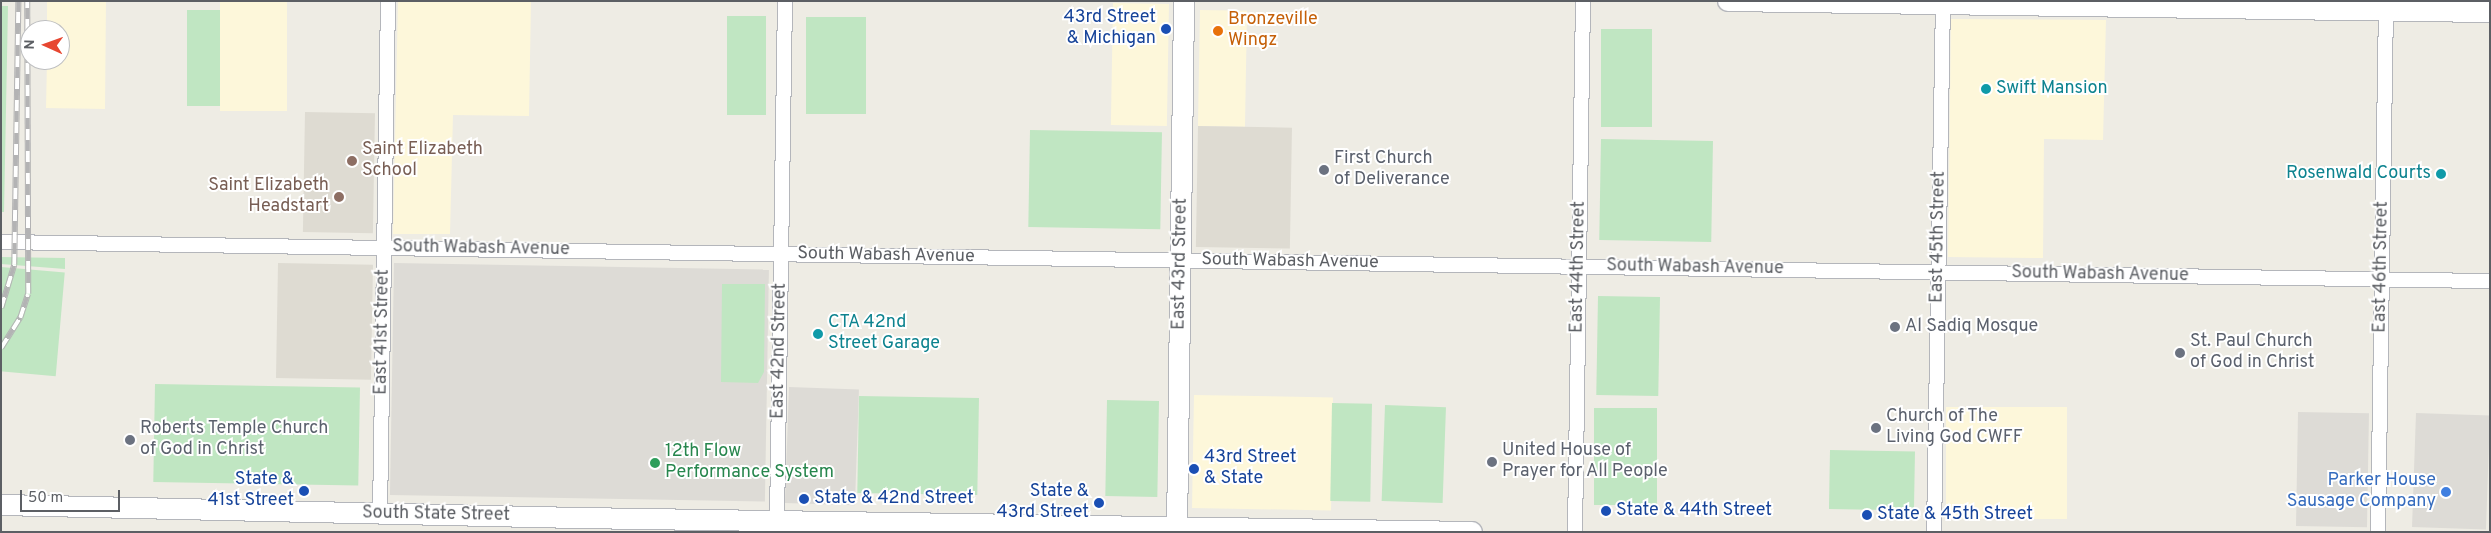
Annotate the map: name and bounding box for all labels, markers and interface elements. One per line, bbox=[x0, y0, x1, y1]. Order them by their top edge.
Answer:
place label: 43rd Street & Michigan bbox=[1064, 8, 1156, 50]
place label: Bronzeville Wingz bbox=[1228, 10, 1318, 52]
north arrow bbox=[20, 20, 70, 70]
marker: 43rd Street & Michigan bbox=[1160, 23, 1172, 35]
marker: Bronzeville Wingz bbox=[1212, 25, 1224, 37]
text: N bbox=[22, 39, 39, 50]
place label: Swift Mansion bbox=[1996, 78, 2108, 100]
marker: Swift Mansion bbox=[1980, 83, 1992, 95]
place label: Saint Elizabeth School bbox=[362, 140, 483, 182]
place label: First Church of Deliverance bbox=[1334, 149, 1450, 192]
marker: Saint Elizabeth School bbox=[346, 155, 358, 167]
place label: Rosenwald Courts bbox=[2286, 163, 2431, 185]
marker: First Church of Deliverance bbox=[1318, 164, 1330, 176]
marker: Rosenwald Courts bbox=[2435, 168, 2447, 180]
street label: East 45th Street bbox=[1927, 171, 1951, 303]
place label: Saint Elizabeth Headstart bbox=[208, 176, 329, 218]
marker: Saint Elizabeth Headstart bbox=[333, 191, 345, 203]
street label: East 43rd Street bbox=[1169, 198, 1193, 330]
street label: East 44th Street bbox=[1567, 201, 1591, 333]
street label: East 46th Street bbox=[2370, 201, 2394, 333]
street label: South Wabash Avenue bbox=[392, 237, 570, 261]
street label: South Wabash Avenue bbox=[797, 244, 975, 268]
street label: South Wabash Avenue bbox=[1201, 250, 1379, 274]
street label: South Wabash Avenue bbox=[1606, 256, 1784, 280]
street label: South Wabash Avenue bbox=[2011, 263, 2189, 287]
street label: East 41st Street bbox=[371, 269, 395, 395]
street label: East 42nd Street bbox=[768, 283, 792, 419]
place label: CTA 42nd Street Garage bbox=[828, 313, 940, 356]
place label: Al Sadiq Mosque bbox=[1905, 316, 2038, 338]
marker: Al Sadiq Mosque bbox=[1889, 321, 1901, 333]
marker: CTA 42nd Street Garage bbox=[812, 328, 824, 340]
place label: St. Paul Church of God in Christ bbox=[2190, 332, 2315, 374]
marker: St. Paul Church of God in Christ bbox=[2174, 347, 2186, 359]
place label: Church of The Living God CWFF bbox=[1886, 407, 2023, 449]
place label: Roberts Temple Church of God in Christ bbox=[140, 419, 329, 462]
marker: Church of The Living God CWFF bbox=[1870, 422, 1882, 434]
marker: Roberts Temple Church of God in Christ bbox=[124, 434, 136, 446]
place label: United House of Prayer for All People bbox=[1502, 441, 1668, 484]
place label: 12th Flow Performance System bbox=[665, 442, 834, 484]
place label: 43rd Street & State bbox=[1204, 448, 1296, 490]
marker: United House of Prayer for All People bbox=[1486, 456, 1498, 468]
marker: 12th Flow Performance System bbox=[649, 457, 661, 469]
marker: 43rd Street & State bbox=[1188, 463, 1200, 475]
place label: State & 41st Street bbox=[208, 470, 294, 512]
place label: Parker House Sausage Company bbox=[2287, 471, 2436, 514]
scale bar bbox=[22, 480, 122, 512]
place label: State & 43rd Street bbox=[997, 482, 1089, 524]
marker: State & 41st Street bbox=[298, 485, 310, 497]
marker: Parker House Sausage Company bbox=[2440, 486, 2452, 498]
place label: State & 42nd Street bbox=[814, 488, 974, 510]
text: 50 m bbox=[28, 489, 63, 508]
marker: State & 42nd Street bbox=[798, 493, 810, 505]
marker: State & 43rd Street bbox=[1093, 497, 1105, 509]
place label: State & 44th Street bbox=[1616, 500, 1772, 522]
street label: South State Street bbox=[362, 503, 510, 527]
place label: State & 45th Street bbox=[1877, 504, 2033, 526]
marker: State & 44th Street bbox=[1600, 505, 1612, 517]
marker: State & 45th Street bbox=[1861, 509, 1873, 521]

